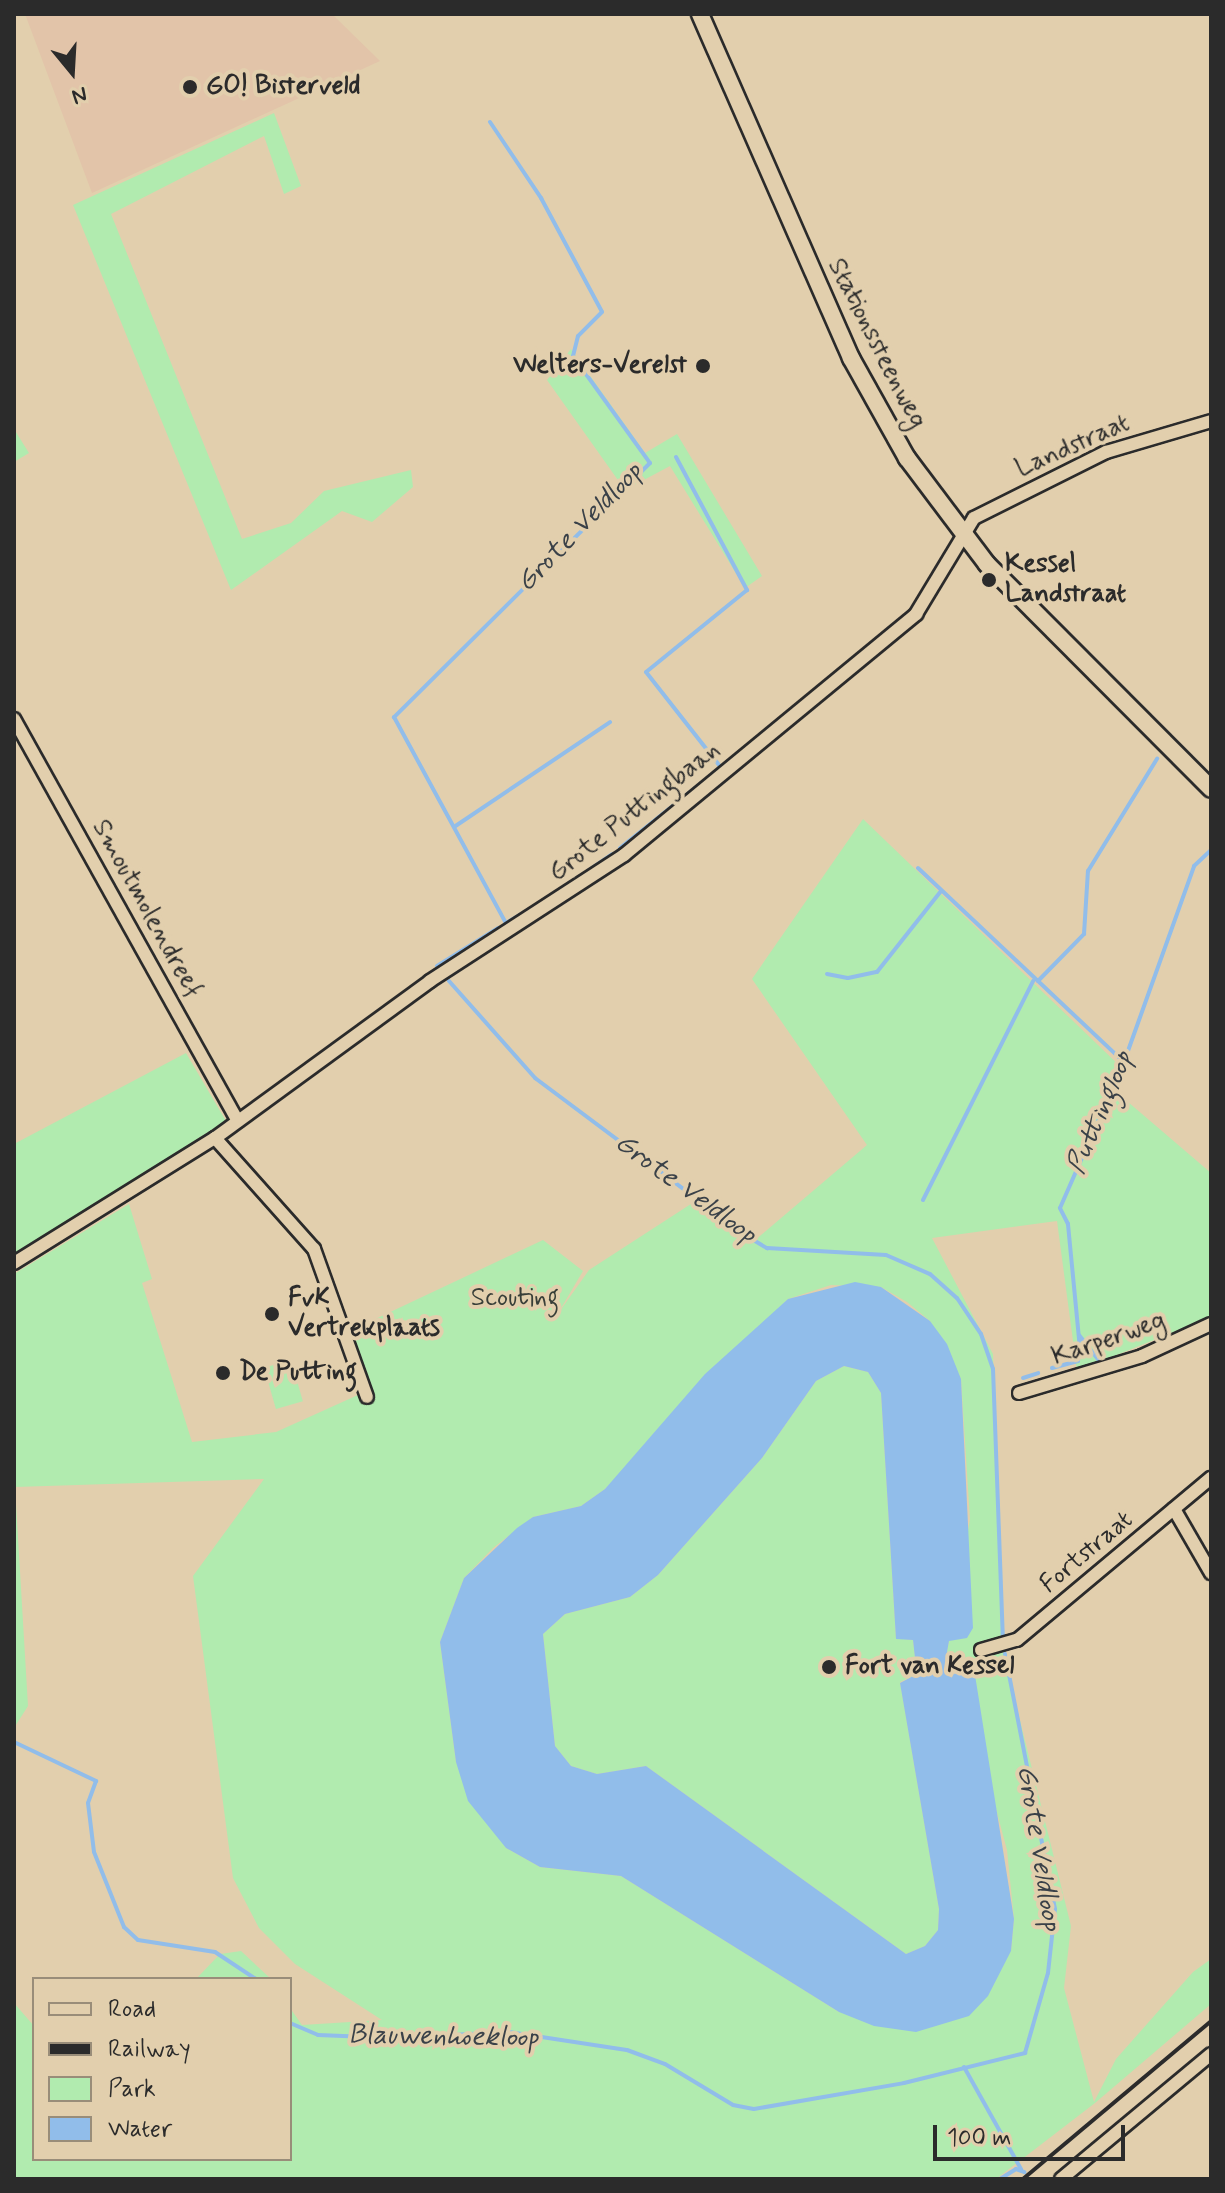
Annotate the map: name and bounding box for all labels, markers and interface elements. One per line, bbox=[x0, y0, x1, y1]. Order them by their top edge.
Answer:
north arrow bbox=[32, 32, 112, 112]
place label: GO! Bisterveld bbox=[206, 71, 360, 103]
marker: GO! Bisterveld bbox=[181, 78, 199, 96]
text: N bbox=[68, 79, 91, 110]
street label: Stationssteenweg bbox=[820, 254, 932, 434]
place label: Welters-Verelst bbox=[513, 350, 687, 382]
marker: Welters-Verelst bbox=[694, 357, 712, 375]
street label: Landstraat bbox=[1011, 408, 1135, 486]
water label: Grote Veldloop bbox=[509, 455, 651, 601]
place label: Kessel Landstraat bbox=[1005, 549, 1126, 610]
marker: Kessel Landstraat bbox=[980, 571, 998, 589]
street label: Grote Puttingbaan bbox=[542, 734, 728, 890]
street label: Smoutmolendreef bbox=[84, 815, 208, 1003]
water label: Puttingloop bbox=[1060, 1047, 1142, 1179]
water label: Grote Veldloop bbox=[606, 1125, 764, 1253]
place label: FvK Vertrekplaats bbox=[288, 1283, 440, 1344]
park label: Scouting bbox=[471, 1283, 559, 1315]
marker: FvK Vertrekplaats bbox=[263, 1305, 281, 1323]
street label: Karperweg bbox=[1048, 1306, 1170, 1374]
place label: De Putting bbox=[239, 1357, 360, 1389]
marker: De Putting bbox=[214, 1364, 232, 1382]
street label: Fortstraat bbox=[1034, 1505, 1140, 1601]
place label: Fort van Kessel bbox=[845, 1651, 1018, 1683]
marker: Fort van Kessel bbox=[820, 1658, 838, 1676]
water label: Grote Veldloop bbox=[1008, 1761, 1068, 1935]
legend bbox=[32, 1977, 292, 2161]
text: Road bbox=[108, 1994, 156, 2025]
water label: Blauwenhoekloop bbox=[348, 2019, 538, 2055]
text: Railway bbox=[108, 2034, 191, 2065]
text: Park bbox=[108, 2074, 156, 2105]
scale bar bbox=[937, 2109, 1129, 2159]
text: Water bbox=[108, 2114, 172, 2145]
text: 100 m bbox=[947, 2123, 1011, 2154]

